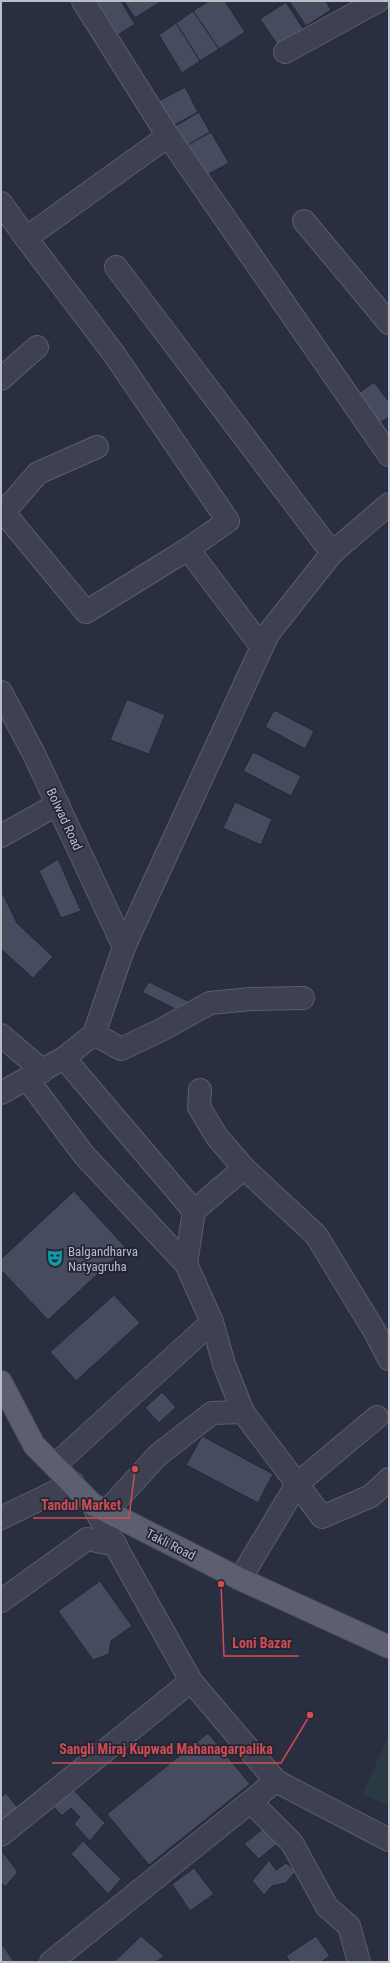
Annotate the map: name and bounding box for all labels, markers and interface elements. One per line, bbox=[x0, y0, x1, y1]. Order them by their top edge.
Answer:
street label: Bolwad Road bbox=[44, 786, 85, 853]
place label: Balgandharva Natyagruha bbox=[68, 1244, 138, 1274]
theatre icon: Balgandharva Natyagruha bbox=[45, 1248, 65, 1268]
callout: Tandul Market bbox=[33, 1492, 129, 1518]
text: Tandul Market bbox=[41, 1497, 121, 1513]
street label: Takli Road bbox=[144, 1526, 198, 1563]
callout: Loni Bazar bbox=[224, 1630, 299, 1656]
text: Loni Bazar bbox=[232, 1635, 292, 1651]
callout: Sangli Miraj Kupwad Mahanagarpalika bbox=[52, 1737, 281, 1763]
text: Sangli Miraj Kupwad Mahanagarpalika bbox=[59, 1741, 273, 1757]

